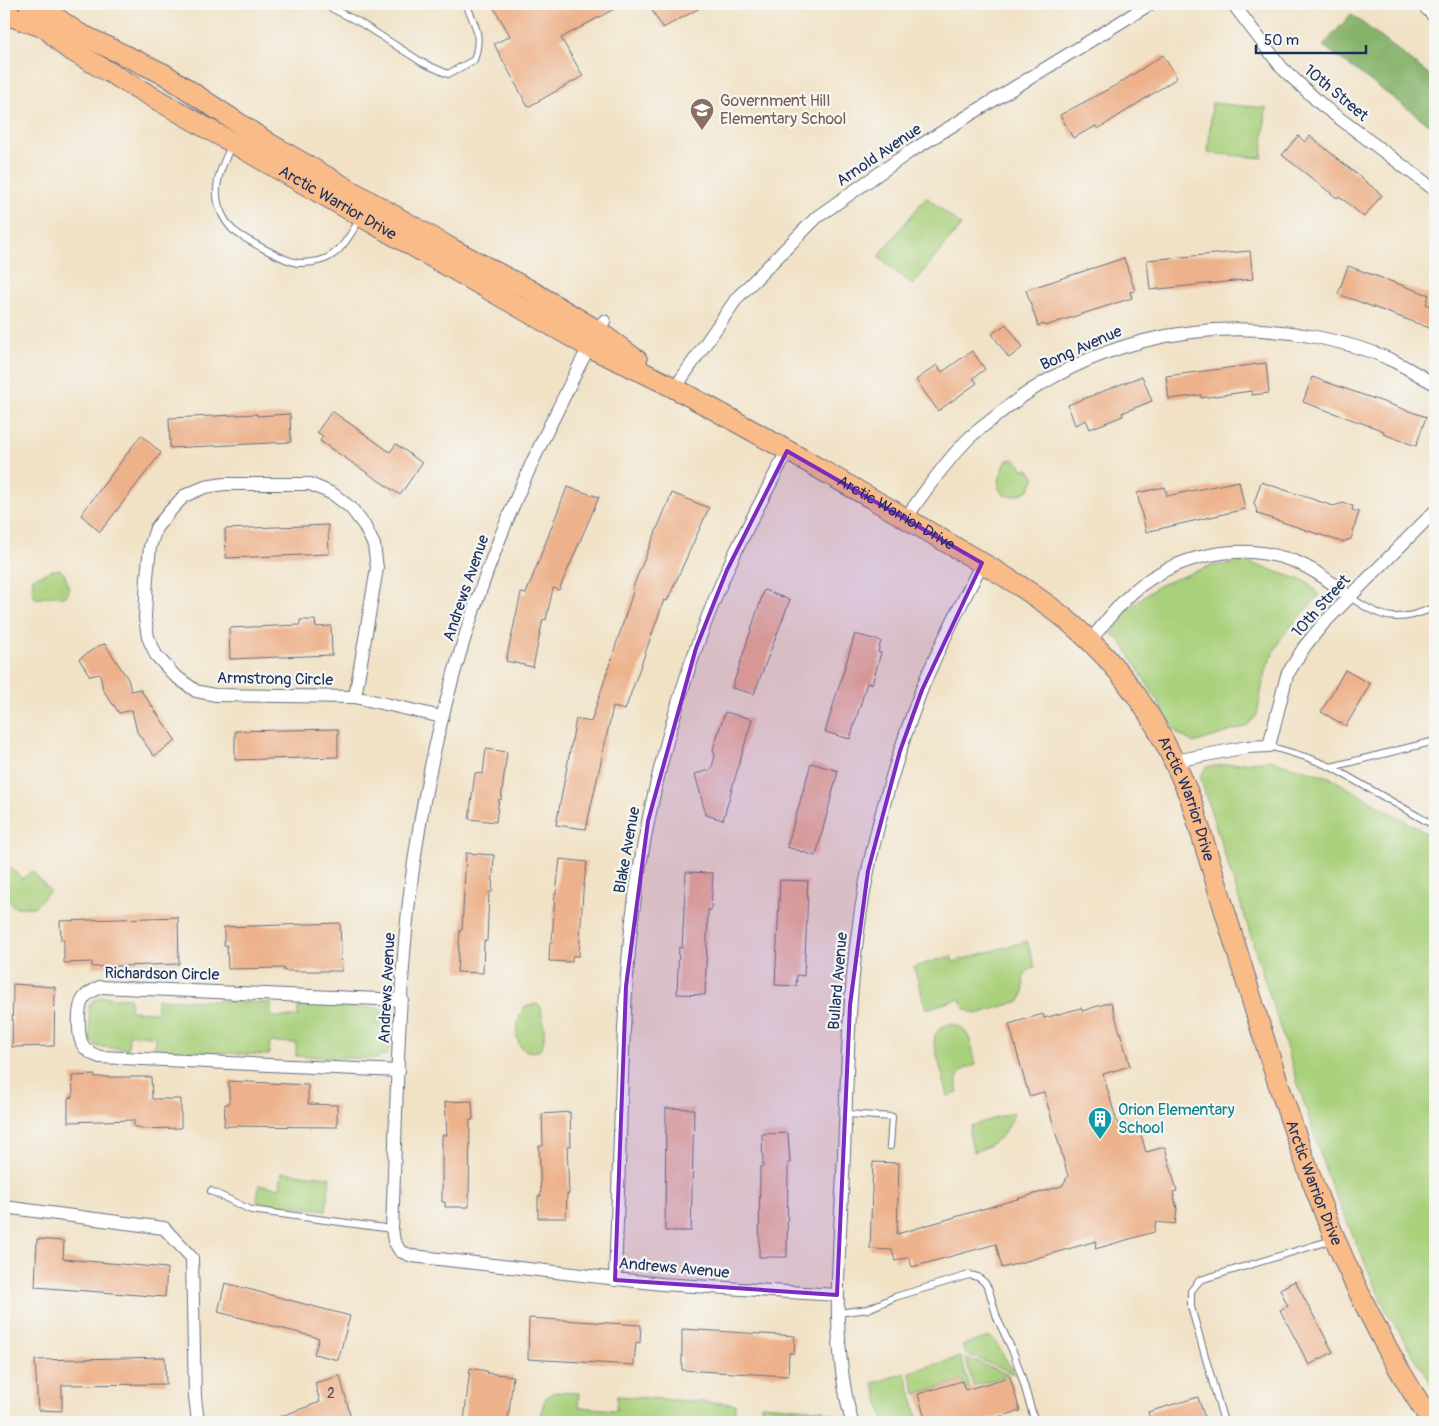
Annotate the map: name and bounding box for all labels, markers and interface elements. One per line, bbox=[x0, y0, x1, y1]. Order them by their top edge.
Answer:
scale bar bbox=[1256, 22, 1366, 54]
text: 50 m bbox=[1264, 31, 1299, 50]
street label: 10th Street bbox=[1300, 60, 1373, 126]
place label: Government Hill Elementary School bbox=[720, 91, 846, 129]
school or university icon: Government Hill Elementary School bbox=[689, 97, 715, 131]
street label: Arnold Avenue bbox=[833, 119, 925, 191]
street label: Arctic Warrior Drive bbox=[275, 161, 400, 245]
street label: Bong Avenue bbox=[1037, 321, 1125, 375]
street label: Arctic Warrior Drive bbox=[834, 471, 959, 555]
street label: Andrews Avenue bbox=[438, 532, 494, 644]
street label: 10th Street bbox=[1287, 570, 1355, 642]
street label: Armstrong Circle bbox=[217, 668, 333, 690]
street label: Arctic Warrior Drive bbox=[1153, 733, 1219, 864]
street label: Blake Avenue bbox=[610, 805, 644, 895]
street label: Bullard Avenue bbox=[824, 931, 852, 1031]
street label: Andrews Avenue bbox=[374, 932, 400, 1044]
street label: Richardson Circle bbox=[104, 963, 220, 985]
place label: Orion Elementary School bbox=[1118, 1100, 1235, 1138]
building icon: Orion Elementary School bbox=[1087, 1106, 1113, 1140]
street label: Arctic Warrior Drive bbox=[1281, 1117, 1347, 1249]
street label: Andrews Avenue bbox=[618, 1253, 730, 1283]
house number: 2 bbox=[327, 1385, 335, 1402]

